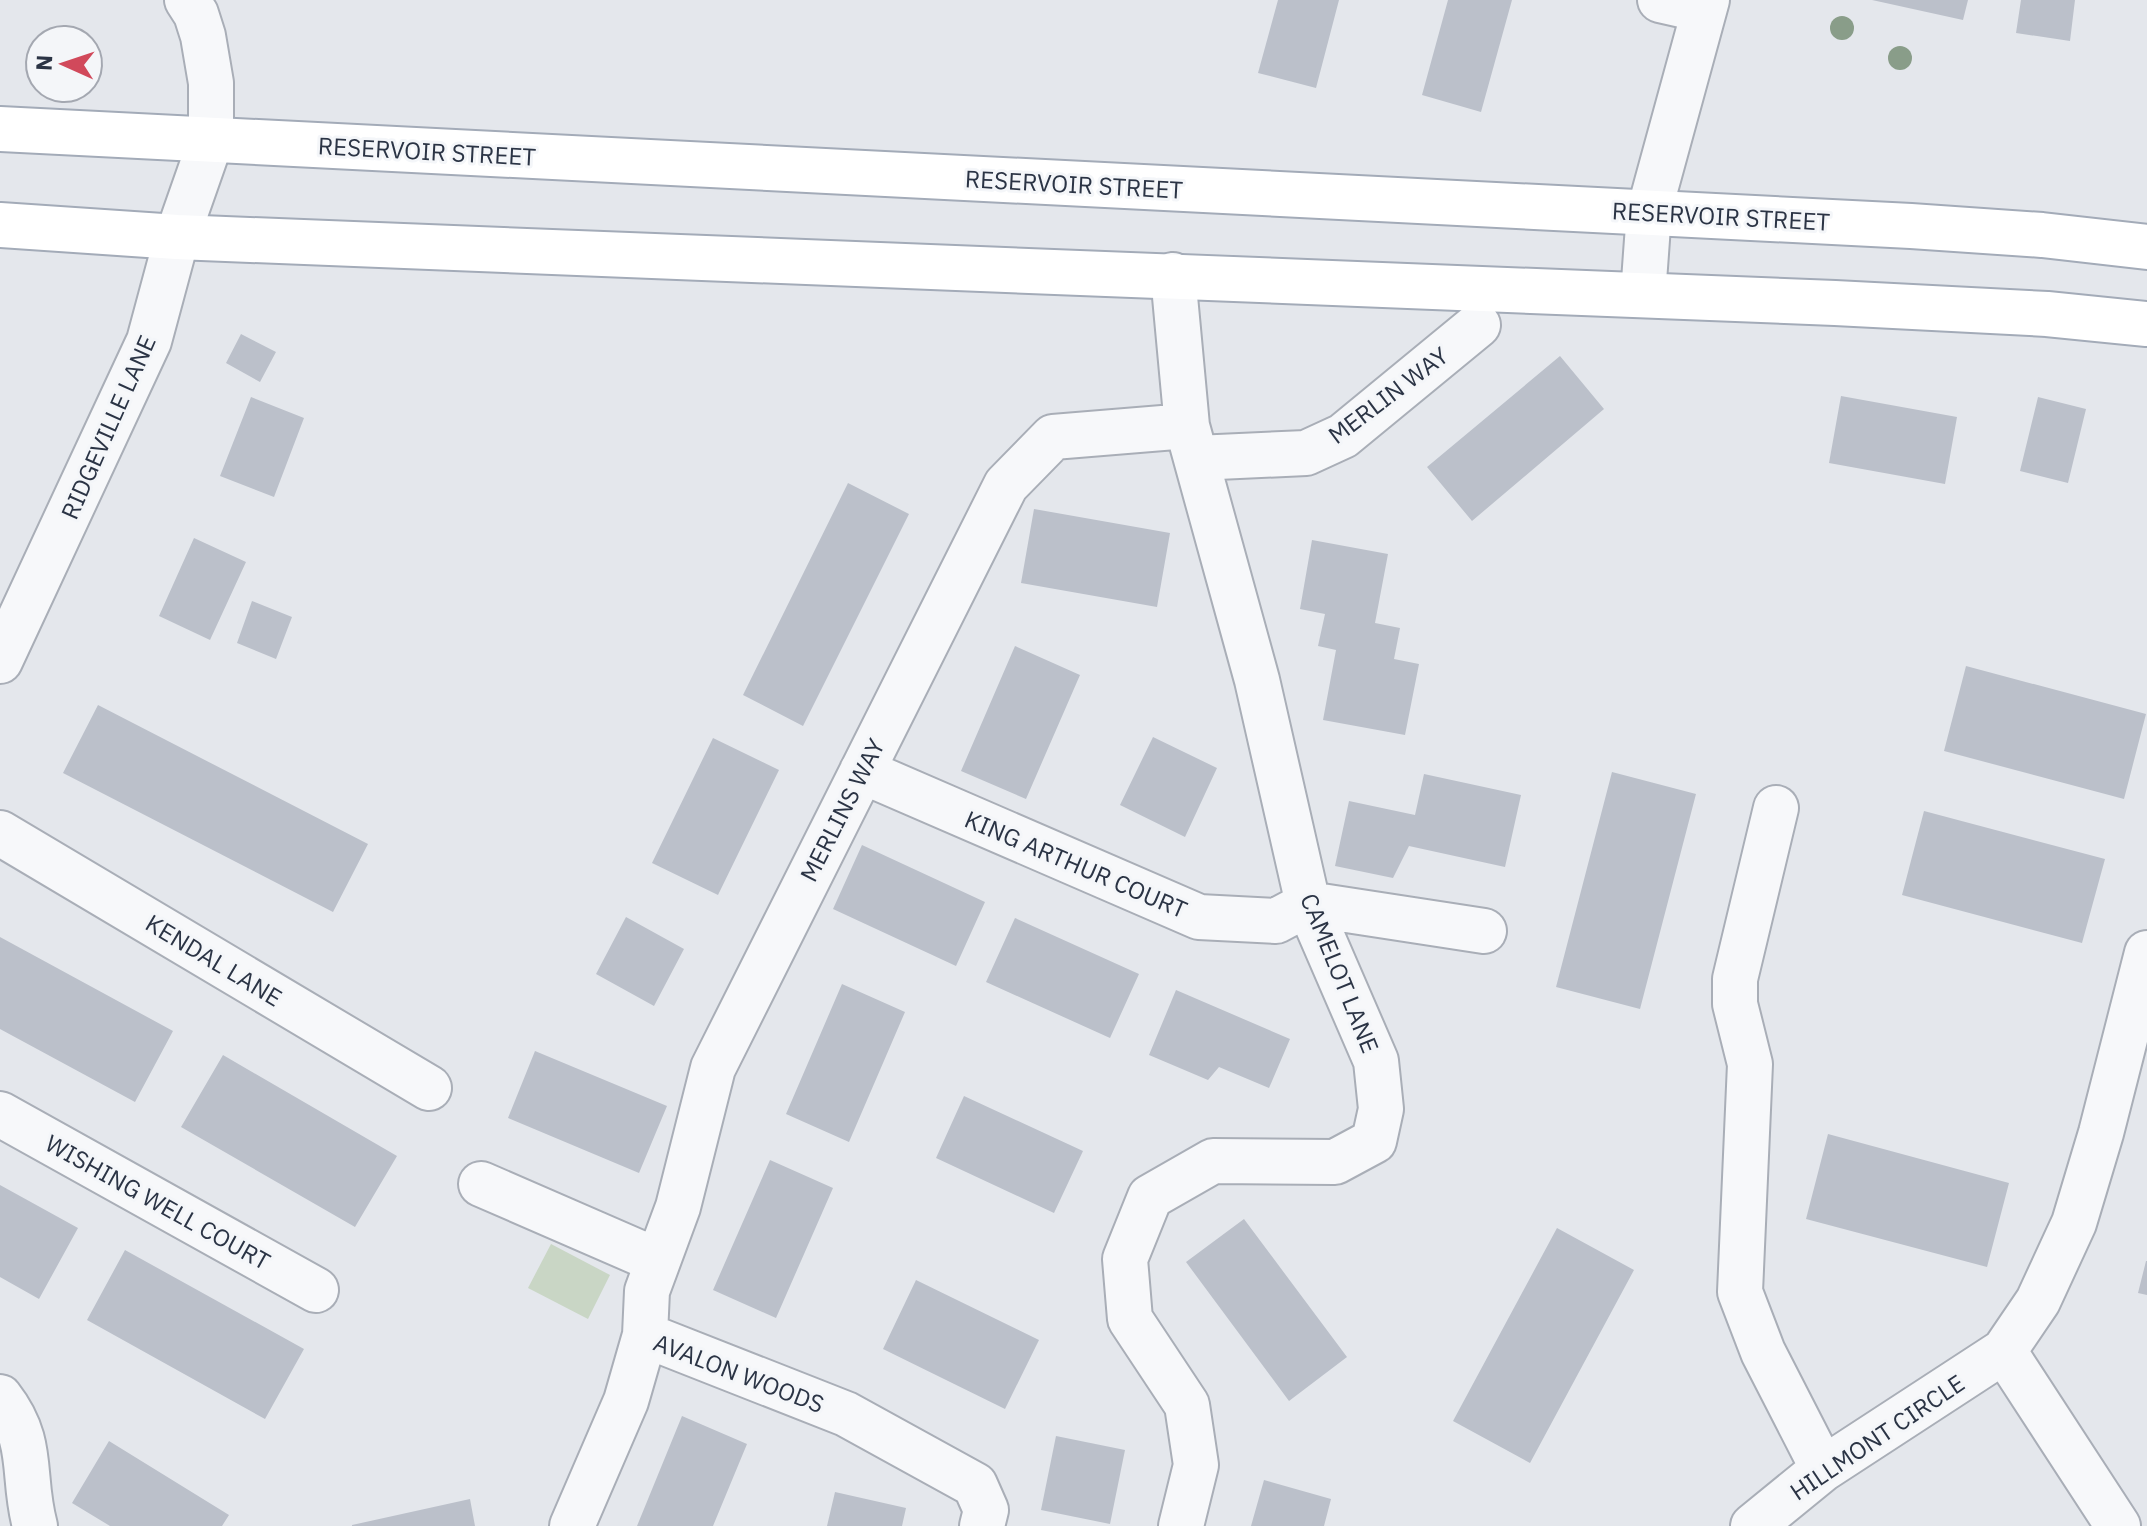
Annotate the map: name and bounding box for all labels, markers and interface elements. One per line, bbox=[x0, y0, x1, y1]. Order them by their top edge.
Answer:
north arrow bbox=[24, 24, 104, 104]
text: N bbox=[29, 54, 58, 72]
street label: RESERVOIR STREET bbox=[317, 129, 537, 173]
street label: RESERVOIR STREET bbox=[964, 162, 1184, 206]
street label: RESERVOIR STREET bbox=[1611, 194, 1831, 238]
street label: RIDGEVILLE LANE bbox=[53, 330, 163, 524]
street label: MERLIN WAY bbox=[1321, 339, 1455, 451]
street label: MERLINS WAY bbox=[792, 733, 892, 887]
street label: KING ARTHUR COURT bbox=[960, 803, 1192, 925]
street label: CAMELOT LANE bbox=[1293, 888, 1387, 1058]
street label: KENDAL LANE bbox=[140, 907, 288, 1013]
street label: WISHING WELL COURT bbox=[40, 1127, 276, 1277]
street label: AVALON WOODS bbox=[649, 1326, 829, 1420]
street label: HILLMONT CIRCLE bbox=[1783, 1367, 1971, 1507]

